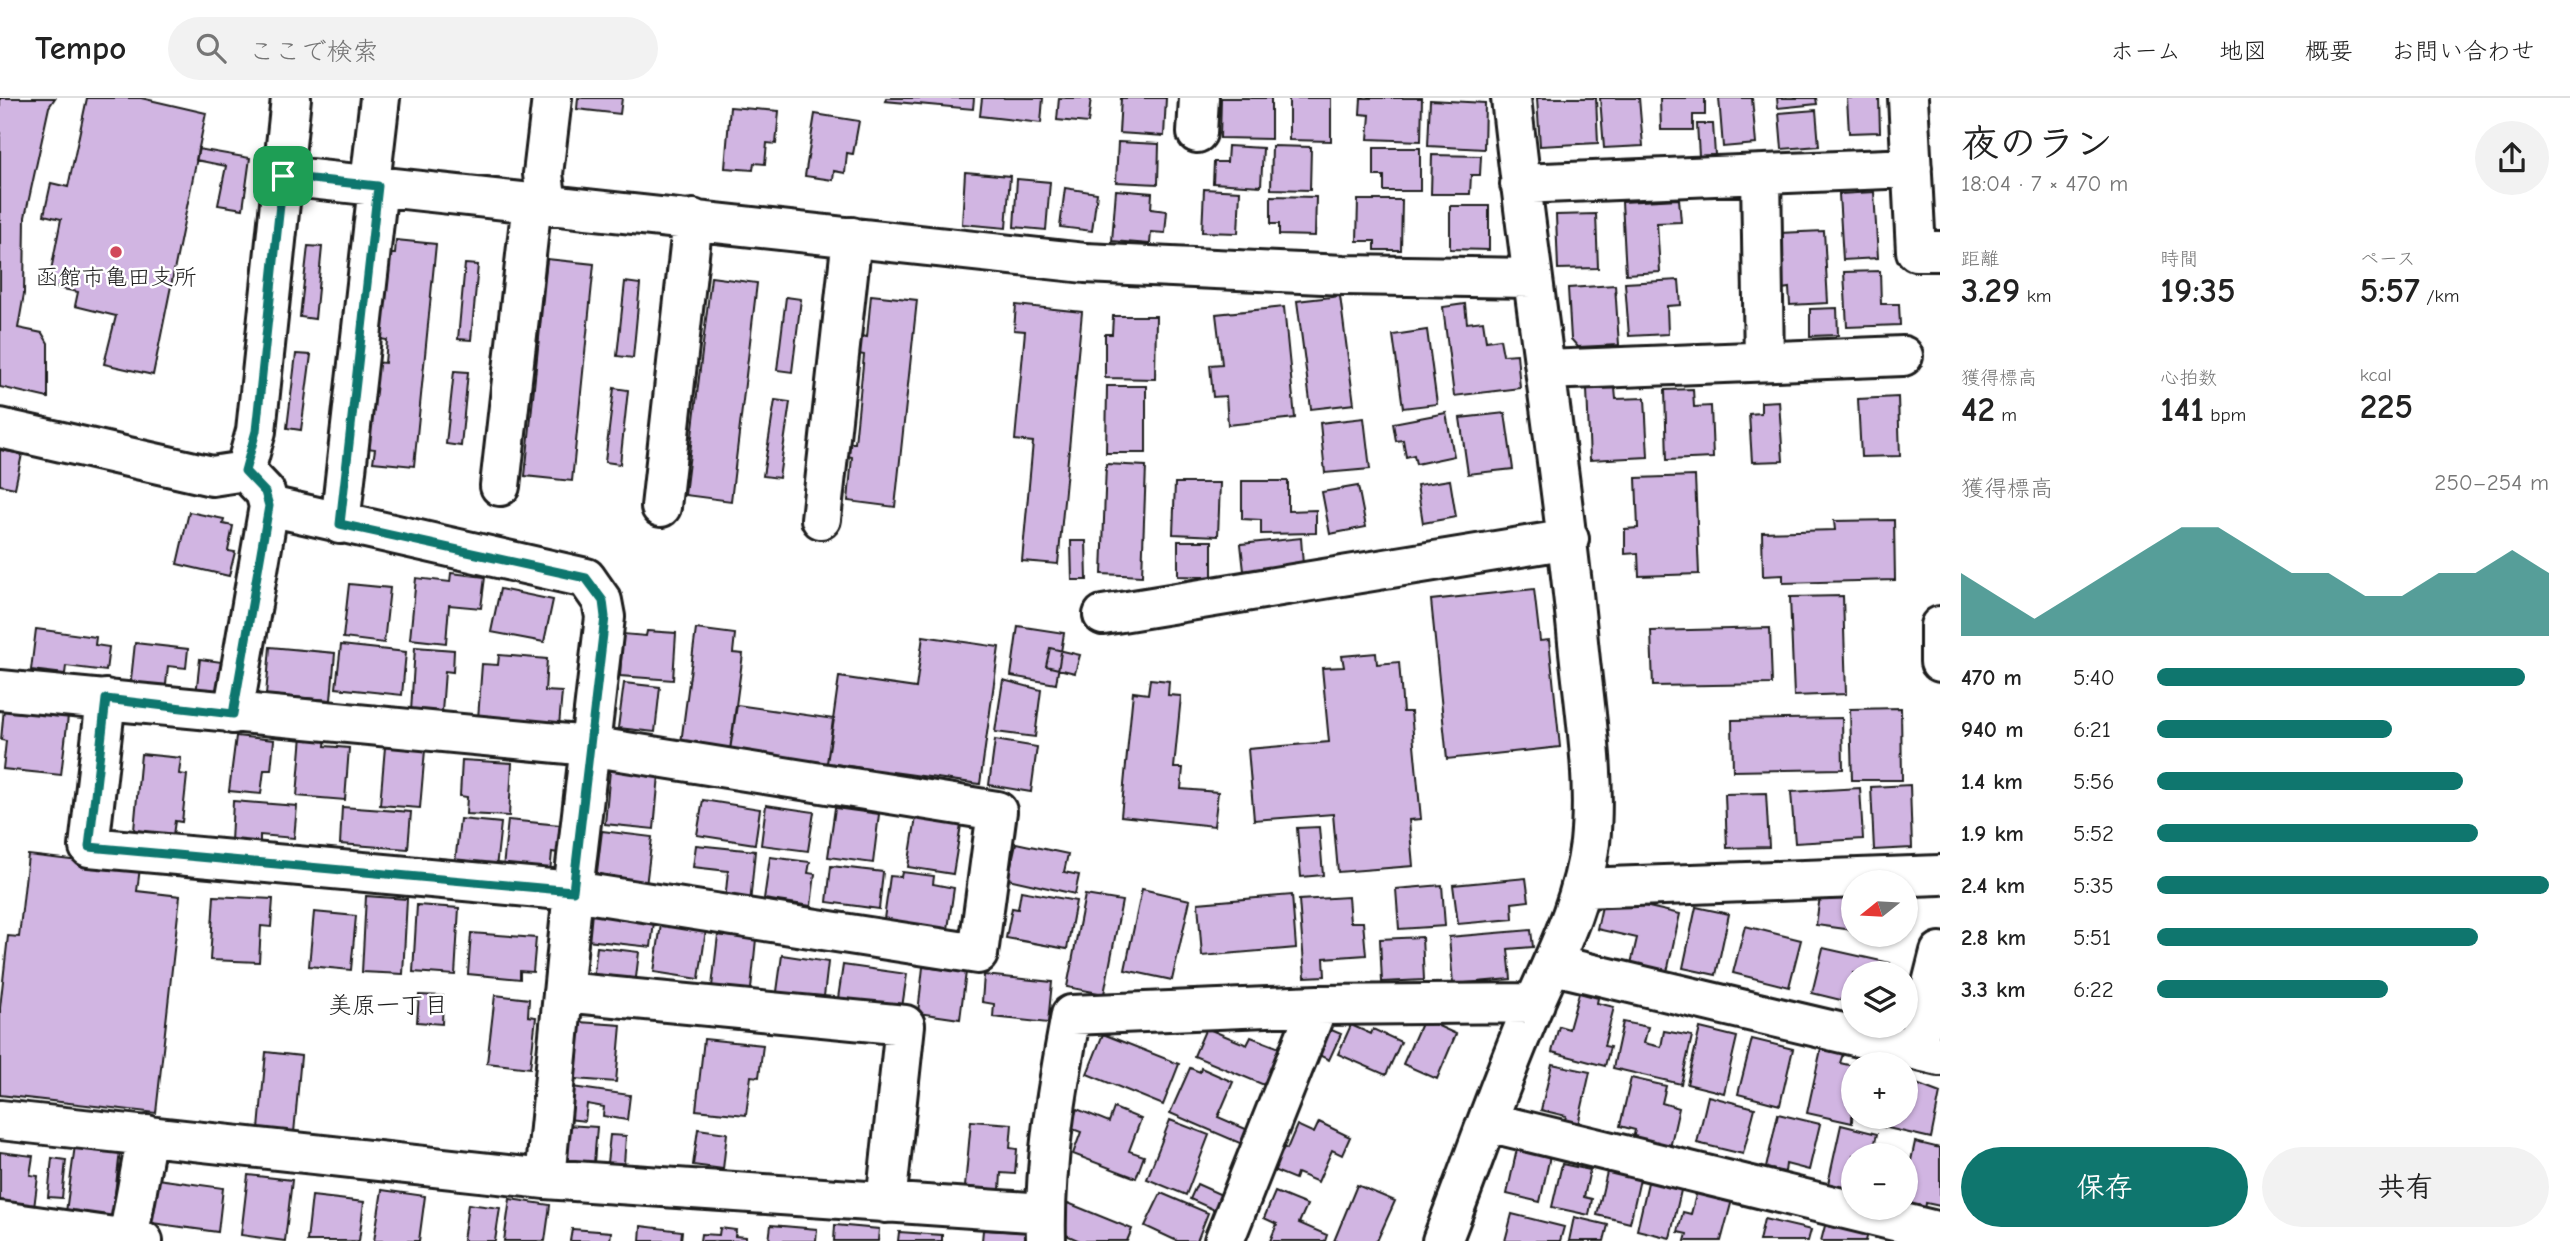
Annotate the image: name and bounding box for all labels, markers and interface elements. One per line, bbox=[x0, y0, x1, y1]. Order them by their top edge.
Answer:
search box bbox=[168, 17, 658, 80]
text: Tempo bbox=[35, 29, 126, 67]
icon: search bbox=[192, 29, 230, 67]
text: ここで検索 bbox=[248, 37, 378, 67]
text: ホーム bbox=[2110, 37, 2181, 65]
text: 地図 bbox=[2219, 37, 2267, 65]
text: 概要 bbox=[2305, 37, 2353, 65]
text: お問い合わせ bbox=[2391, 37, 2535, 65]
button: share bbox=[2475, 121, 2549, 195]
text: 夜のラン bbox=[1961, 122, 2113, 166]
pin bbox=[253, 146, 313, 206]
icon: arrive bbox=[264, 157, 302, 195]
text: 18:04 · 7 × 470 m bbox=[1961, 170, 2128, 197]
marker: 函館市亀田支所 bbox=[108, 244, 124, 260]
text: 距離 bbox=[1961, 248, 1999, 270]
text: 時間 bbox=[2160, 248, 2198, 270]
text: ペース bbox=[2360, 248, 2416, 270]
place label: 函館市亀田支所 bbox=[36, 264, 197, 291]
text: 3.29 bbox=[1961, 270, 2020, 311]
text: 19:35 bbox=[2160, 270, 2235, 311]
text: 5:57 bbox=[2360, 270, 2420, 311]
text: km bbox=[2020, 285, 2052, 307]
text: /km bbox=[2420, 285, 2459, 307]
text: kcal bbox=[2360, 364, 2392, 386]
text: 獲得標高 bbox=[1961, 367, 2037, 389]
text: 心拍数 bbox=[2160, 367, 2217, 389]
text: 225 bbox=[2360, 386, 2413, 427]
text: 42 bbox=[1961, 389, 1995, 430]
text: 141 bbox=[2160, 389, 2204, 430]
text: m bbox=[1995, 404, 2017, 426]
text: bpm bbox=[2204, 404, 2246, 426]
text: 250–254 m bbox=[2434, 469, 2549, 496]
text: 獲得標高 bbox=[1961, 475, 2053, 502]
text: 470 m bbox=[1961, 664, 2022, 691]
text: 5:40 bbox=[2073, 664, 2115, 691]
text: 940 m bbox=[1961, 716, 2023, 743]
text: 6:21 bbox=[2073, 716, 2111, 743]
text: 1.4 km bbox=[1961, 768, 2023, 795]
text: 5:56 bbox=[2073, 768, 2115, 795]
text: 1.9 km bbox=[1961, 820, 2024, 847]
text: 5:52 bbox=[2073, 820, 2114, 847]
north arrow bbox=[1841, 870, 1918, 947]
map controls bbox=[1841, 870, 1918, 1220]
text: 2.4 km bbox=[1961, 872, 2025, 899]
text: 5:35 bbox=[2073, 872, 2114, 899]
text: 2.8 km bbox=[1961, 924, 2026, 951]
text: 5:51 bbox=[2073, 924, 2111, 951]
button: layers bbox=[1841, 961, 1918, 1038]
text: 3.3 km bbox=[1961, 976, 2026, 1003]
text: 6:22 bbox=[2073, 976, 2114, 1003]
district label: 美原一丁目 bbox=[328, 991, 448, 1019]
button: + bbox=[1841, 1052, 1918, 1129]
button: − bbox=[1841, 1143, 1918, 1220]
button: 保存 bbox=[1961, 1147, 2248, 1227]
button: 共有 bbox=[2262, 1147, 2549, 1227]

